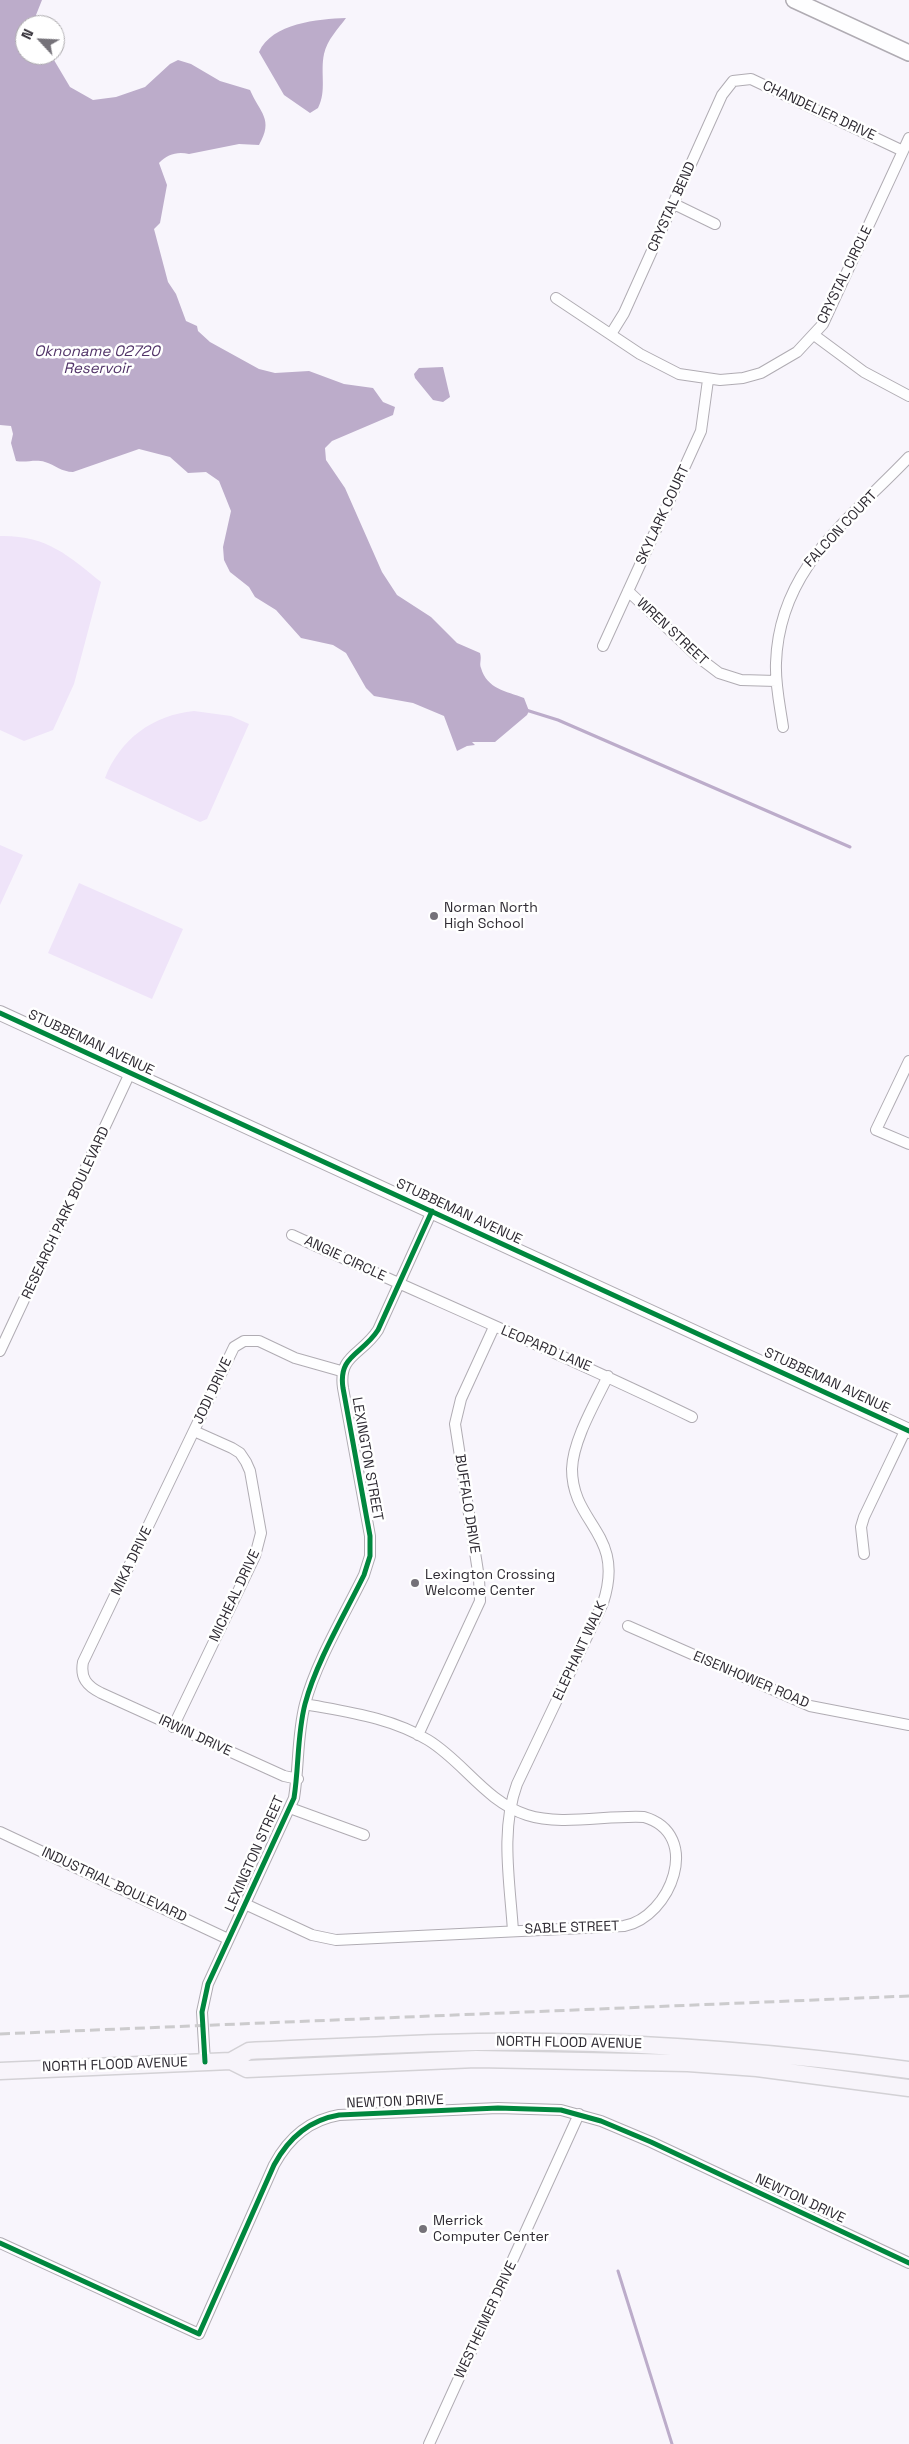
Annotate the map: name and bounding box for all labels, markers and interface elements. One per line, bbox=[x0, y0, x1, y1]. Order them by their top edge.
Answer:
north arrow bbox=[15, 15, 65, 65]
text: N bbox=[17, 26, 37, 42]
street label: CHANDELIER DRIVE bbox=[760, 77, 878, 145]
street label: CRYSTAL BEND bbox=[645, 159, 699, 255]
street label: CRYSTAL CIRCLE bbox=[814, 223, 876, 327]
water label: Oknoname 02720 Reservoir bbox=[34, 343, 160, 378]
street label: SKYLARK COURT bbox=[633, 463, 693, 567]
street label: FALCON COURT bbox=[801, 487, 881, 571]
street label: WREN STREET bbox=[633, 595, 711, 669]
place label: Norman North High School bbox=[444, 900, 538, 932]
marker: Norman North High School bbox=[428, 910, 440, 922]
street label: STUBBEMAN AVENUE bbox=[25, 1006, 157, 1080]
street label: RESEARCH PARK BOULEVARD bbox=[19, 1124, 113, 1302]
street label: STUBBEMAN AVENUE bbox=[393, 1175, 525, 1249]
street label: ANGIE CIRCLE bbox=[302, 1233, 388, 1285]
street label: LEOPARD LANE bbox=[498, 1322, 594, 1376]
street label: STUBBEMAN AVENUE bbox=[761, 1344, 893, 1418]
street label: JODI DRIVE bbox=[190, 1355, 236, 1427]
street label: LEXINGTON STREET bbox=[348, 1396, 386, 1522]
street label: BUFFALO DRIVE bbox=[451, 1453, 483, 1555]
street label: MIKA DRIVE bbox=[108, 1524, 156, 1598]
street label: MICHEAL DRIVE bbox=[206, 1547, 264, 1645]
place label: Lexington Crossing Welcome Center bbox=[425, 1567, 555, 1600]
marker: Lexington Crossing Welcome Center bbox=[409, 1577, 421, 1589]
street label: ELEPHANT WALK bbox=[550, 1599, 610, 1703]
street label: EISENHOWER ROAD bbox=[691, 1648, 811, 1712]
street label: IRWIN DRIVE bbox=[156, 1712, 234, 1760]
street label: LEXINGTON STREET bbox=[222, 1793, 288, 1915]
street label: INDUSTRIAL BOULEVARD bbox=[39, 1844, 189, 1926]
street label: SABLE STREET bbox=[524, 1918, 620, 1938]
street label: NORTH FLOOD AVENUE bbox=[496, 2033, 642, 2053]
street label: NORTH FLOOD AVENUE bbox=[42, 2054, 188, 2076]
street label: NEWTON DRIVE bbox=[346, 2092, 444, 2112]
street label: NEWTON DRIVE bbox=[752, 2171, 848, 2227]
place label: Merrick Computer Center bbox=[433, 2213, 549, 2246]
marker: Merrick Computer Center bbox=[417, 2223, 429, 2235]
street label: WESTHEIMER DRIVE bbox=[451, 2259, 521, 2381]

